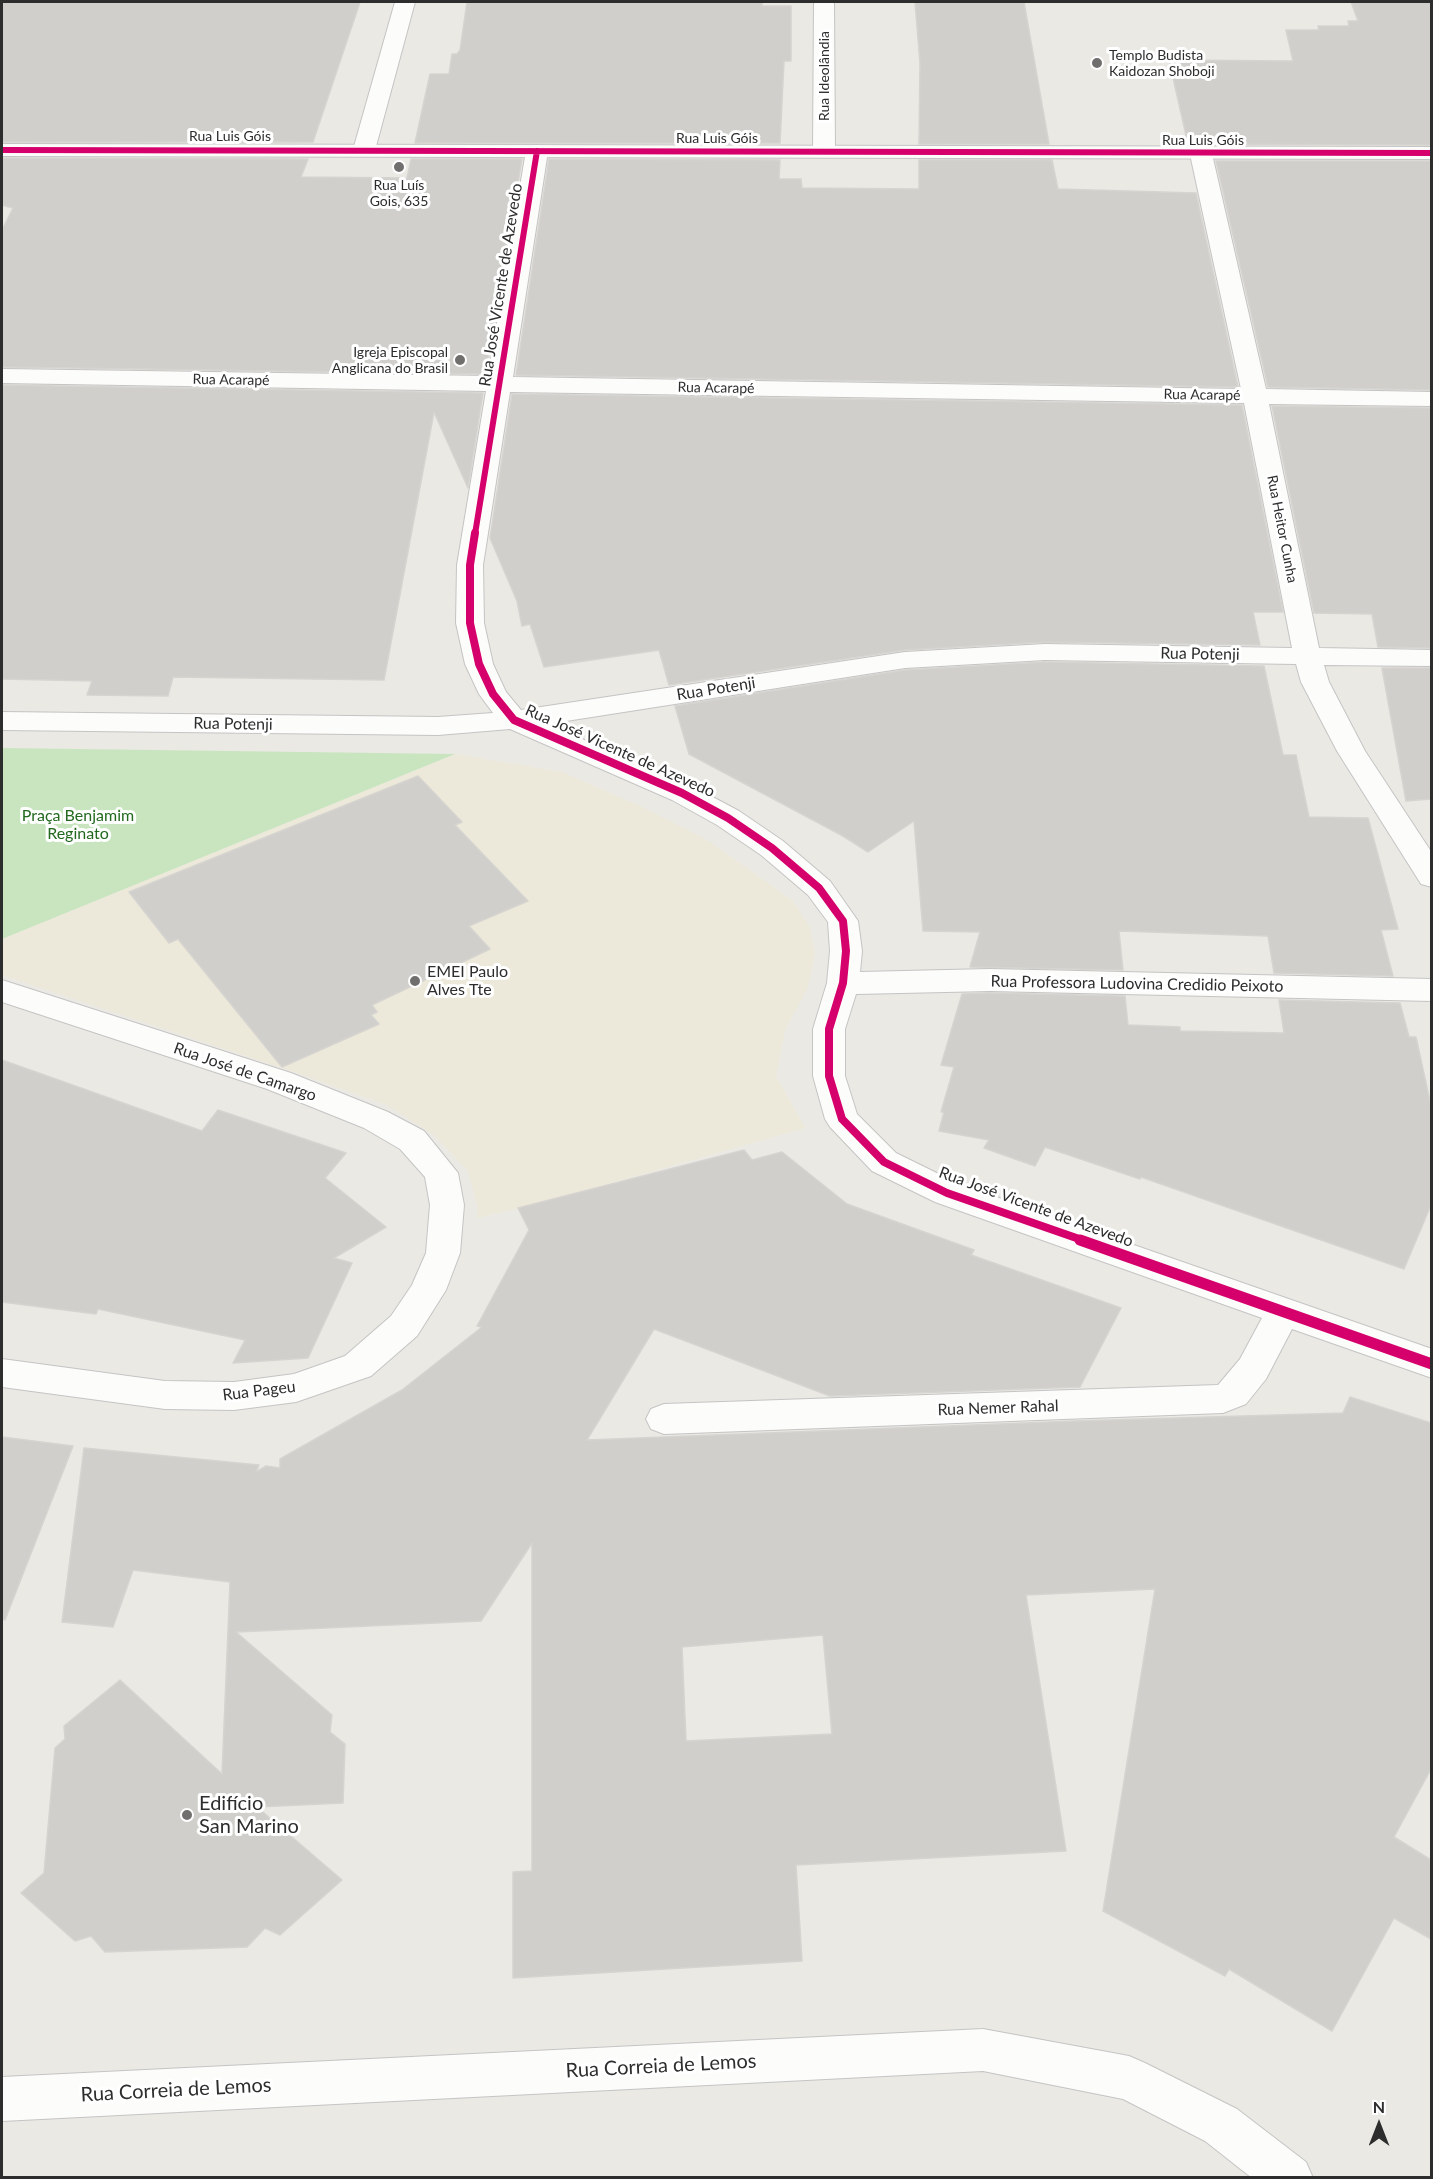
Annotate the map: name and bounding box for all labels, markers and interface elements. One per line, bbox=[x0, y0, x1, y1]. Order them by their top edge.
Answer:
street label: Rua Ideolândia bbox=[816, 31, 832, 121]
place label: Templo Budista Kaidozan Shoboji bbox=[1109, 47, 1215, 80]
marker: Templo Budista Kaidozan Shoboji bbox=[1090, 56, 1104, 70]
street label: Rua Luis Góis bbox=[189, 128, 271, 144]
street label: Rua Luis Góis bbox=[676, 130, 758, 146]
street label: Rua Luis Góis bbox=[1162, 132, 1244, 148]
marker: Rua Luís Gois, 635 bbox=[392, 160, 406, 174]
place label: Rua Luís Gois, 635 bbox=[370, 177, 428, 210]
street label: Rua José Vicente de Azevedo bbox=[475, 182, 527, 388]
place label: Igreja Episcopal Anglicana do Brasil bbox=[332, 344, 448, 376]
marker: Igreja Episcopal Anglicana do Brasil bbox=[453, 353, 467, 367]
street label: Rua Acarapé bbox=[192, 371, 270, 389]
street label: Rua Acarapé bbox=[677, 379, 755, 397]
street label: Rua Acarapé bbox=[1163, 386, 1241, 404]
street label: Rua Heitor Cunha bbox=[1263, 474, 1301, 584]
street label: Rua Potenji bbox=[1160, 644, 1240, 664]
street label: Rua Potenji bbox=[675, 673, 757, 705]
street label: Rua José Vicente de Azevedo bbox=[522, 700, 718, 802]
street label: Rua Potenji bbox=[193, 714, 273, 734]
park label: Praça Benjamim Reginato bbox=[22, 806, 134, 844]
place label: EMEI Paulo Alves Tte bbox=[427, 962, 508, 1000]
street label: Rua Professora Ludovina Credidio Peixoto bbox=[991, 972, 1283, 996]
marker: EMEI Paulo Alves Tte bbox=[408, 974, 422, 988]
street label: Rua José de Camargo bbox=[171, 1039, 319, 1105]
street label: Rua José Vicente de Azevedo bbox=[936, 1163, 1136, 1251]
street label: Rua Pageu bbox=[221, 1377, 297, 1405]
street label: Rua Nemer Rahal bbox=[937, 1396, 1059, 1420]
place label: Edifício San Marino bbox=[199, 1792, 299, 1839]
marker: Edifício San Marino bbox=[180, 1808, 194, 1822]
street label: Rua Correia de Lemos bbox=[565, 2049, 757, 2083]
street label: Rua Correia de Lemos bbox=[80, 2073, 272, 2107]
north arrow bbox=[1349, 2095, 1409, 2155]
text: N bbox=[1373, 2097, 1385, 2116]

